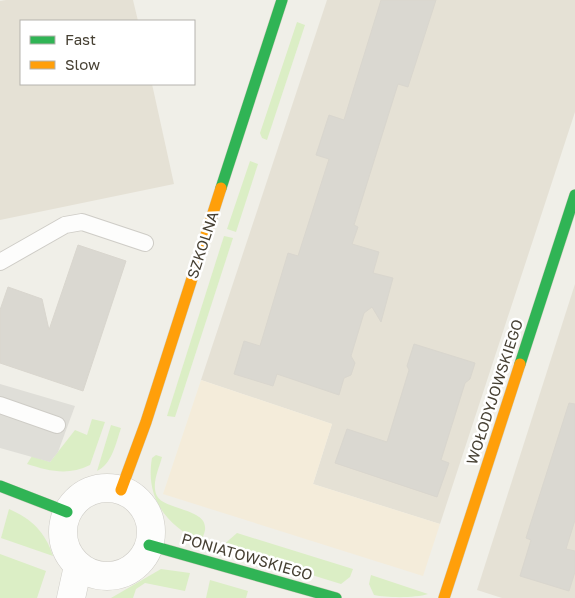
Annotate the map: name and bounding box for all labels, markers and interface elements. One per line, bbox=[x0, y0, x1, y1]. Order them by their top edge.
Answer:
legend bbox=[20, 20, 195, 85]
text: Fast bbox=[65, 30, 96, 48]
text: Slow bbox=[65, 55, 100, 73]
street label: SZKOLNA bbox=[183, 209, 221, 281]
street label: WOŁODYJOWSKIEGO bbox=[462, 317, 526, 467]
street label: PONIATOWSKIEGO bbox=[180, 529, 315, 583]

